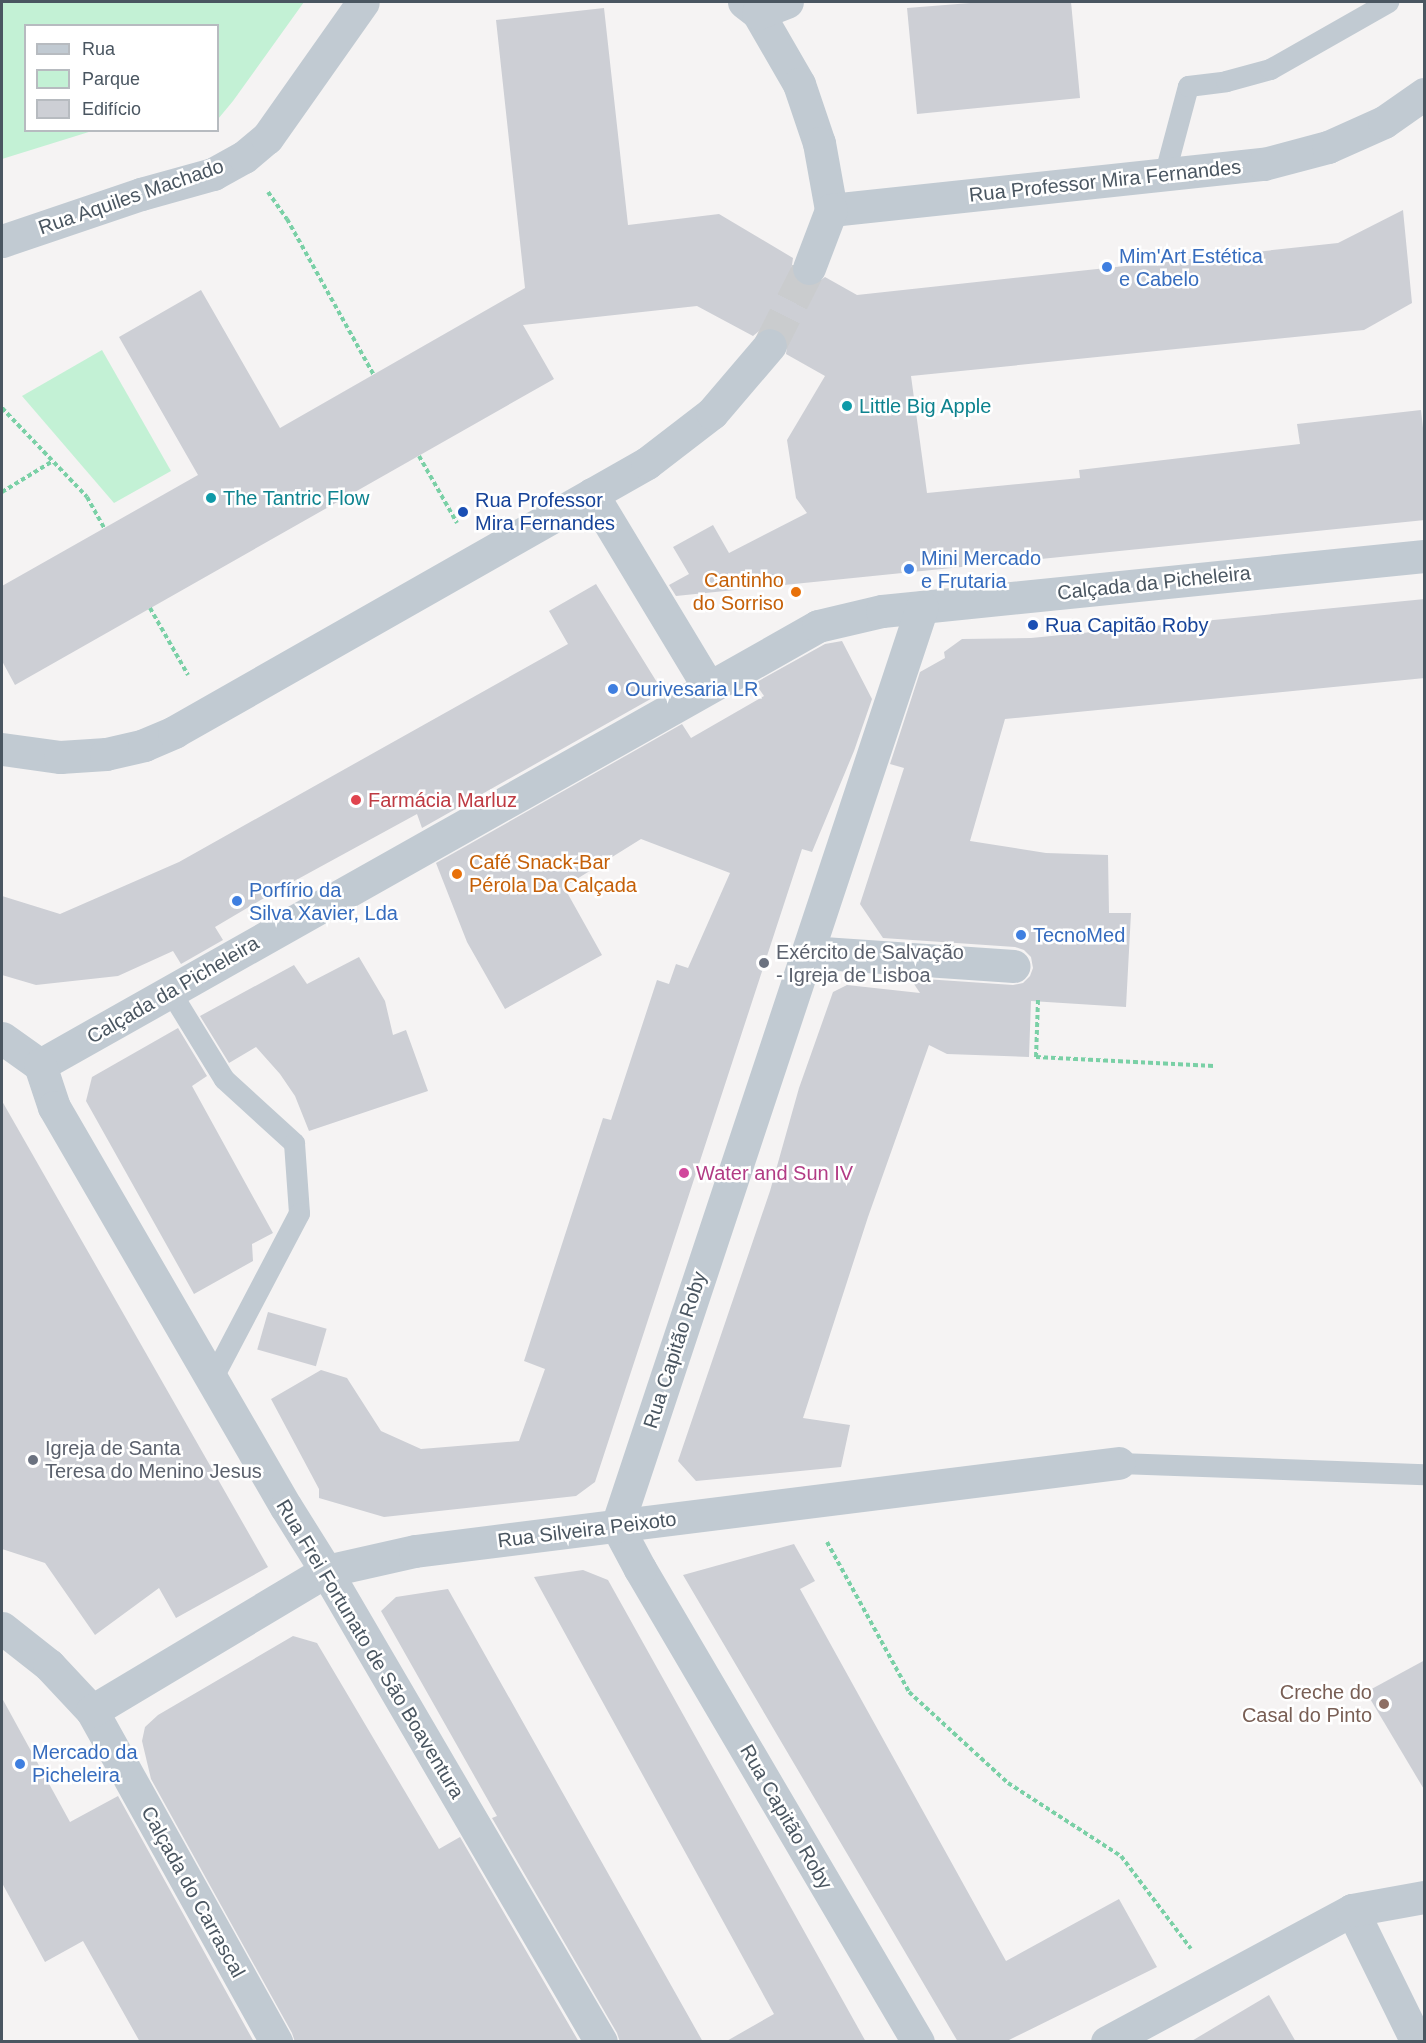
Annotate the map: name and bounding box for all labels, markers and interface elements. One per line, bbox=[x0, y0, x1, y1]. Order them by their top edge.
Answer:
legend bbox=[24, 24, 219, 132]
text: Rua bbox=[82, 39, 115, 59]
text: Parque bbox=[82, 69, 140, 89]
text: Edifício bbox=[82, 99, 141, 119]
street label: Rua Aquiles Machado bbox=[35, 154, 227, 240]
street label: Rua Professor Mira Fernandes bbox=[968, 155, 1242, 207]
place label: Mim'Art Estética e Cabelo bbox=[1119, 244, 1263, 291]
marker: Mim'Art Estética e Cabelo bbox=[1100, 260, 1114, 274]
place label: Little Big Apple bbox=[859, 394, 992, 418]
marker: Little Big Apple bbox=[840, 399, 854, 413]
place label: The Tantric Flow bbox=[223, 486, 370, 510]
place label: Rua Professor Mira Fernandes bbox=[475, 488, 615, 535]
marker: The Tantric Flow bbox=[204, 491, 218, 505]
marker: Rua Professor Mira Fernandes bbox=[456, 505, 470, 519]
place label: Mini Mercado e Frutaria bbox=[921, 546, 1041, 593]
street label: Calçada da Picheleira bbox=[1056, 561, 1252, 605]
marker: Mini Mercado e Frutaria bbox=[902, 562, 916, 576]
place label: Cantinho do Sorriso bbox=[693, 568, 784, 615]
marker: Cantinho do Sorriso bbox=[789, 585, 803, 599]
place label: Rua Capitão Roby bbox=[1045, 613, 1208, 637]
marker: Rua Capitão Roby bbox=[1026, 618, 1040, 632]
place label: Ourivesaria LR bbox=[625, 677, 758, 701]
marker: Ourivesaria LR bbox=[606, 682, 620, 696]
place label: Farmácia Marluz bbox=[368, 788, 517, 812]
marker: Farmácia Marluz bbox=[349, 793, 363, 807]
place label: Café Snack-Bar Pérola Da Calçada bbox=[469, 850, 637, 897]
marker: Café Snack-Bar Pérola Da Calçada bbox=[450, 867, 464, 881]
place label: Porfírio da Silva Xavier, Lda bbox=[249, 878, 398, 925]
marker: Porfírio da Silva Xavier, Lda bbox=[230, 894, 244, 908]
place label: TecnoMed bbox=[1033, 923, 1125, 947]
marker: TecnoMed bbox=[1014, 928, 1028, 942]
street label: Calçada da Picheleira bbox=[83, 931, 263, 1049]
place label: Exército de Salvação - Igreja de Lisboa bbox=[776, 940, 964, 987]
marker: Exército de Salvação - Igreja de Lisboa bbox=[757, 956, 771, 970]
place label: Water and Sun IV bbox=[696, 1161, 853, 1185]
marker: Water and Sun IV bbox=[677, 1166, 691, 1180]
street label: Rua Capitão Roby bbox=[638, 1269, 712, 1431]
place label: Igreja de Santa Teresa do Menino Jesus bbox=[45, 1436, 262, 1483]
marker: Igreja de Santa Teresa do Menino Jesus bbox=[26, 1453, 40, 1467]
street label: Rua Frei Fortunato de São Boaventura bbox=[271, 1495, 469, 1803]
street label: Rua Silveira Peixoto bbox=[496, 1507, 678, 1553]
place label: Creche do Casal do Pinto bbox=[1242, 1680, 1372, 1727]
marker: Creche do Casal do Pinto bbox=[1377, 1697, 1391, 1711]
place label: Mercado da Picheleira bbox=[32, 1740, 138, 1787]
street label: Rua Capitão Roby bbox=[735, 1740, 837, 1894]
marker: Mercado da Picheleira bbox=[13, 1757, 27, 1771]
street label: Calçada do Carrascal bbox=[136, 1802, 250, 1982]

